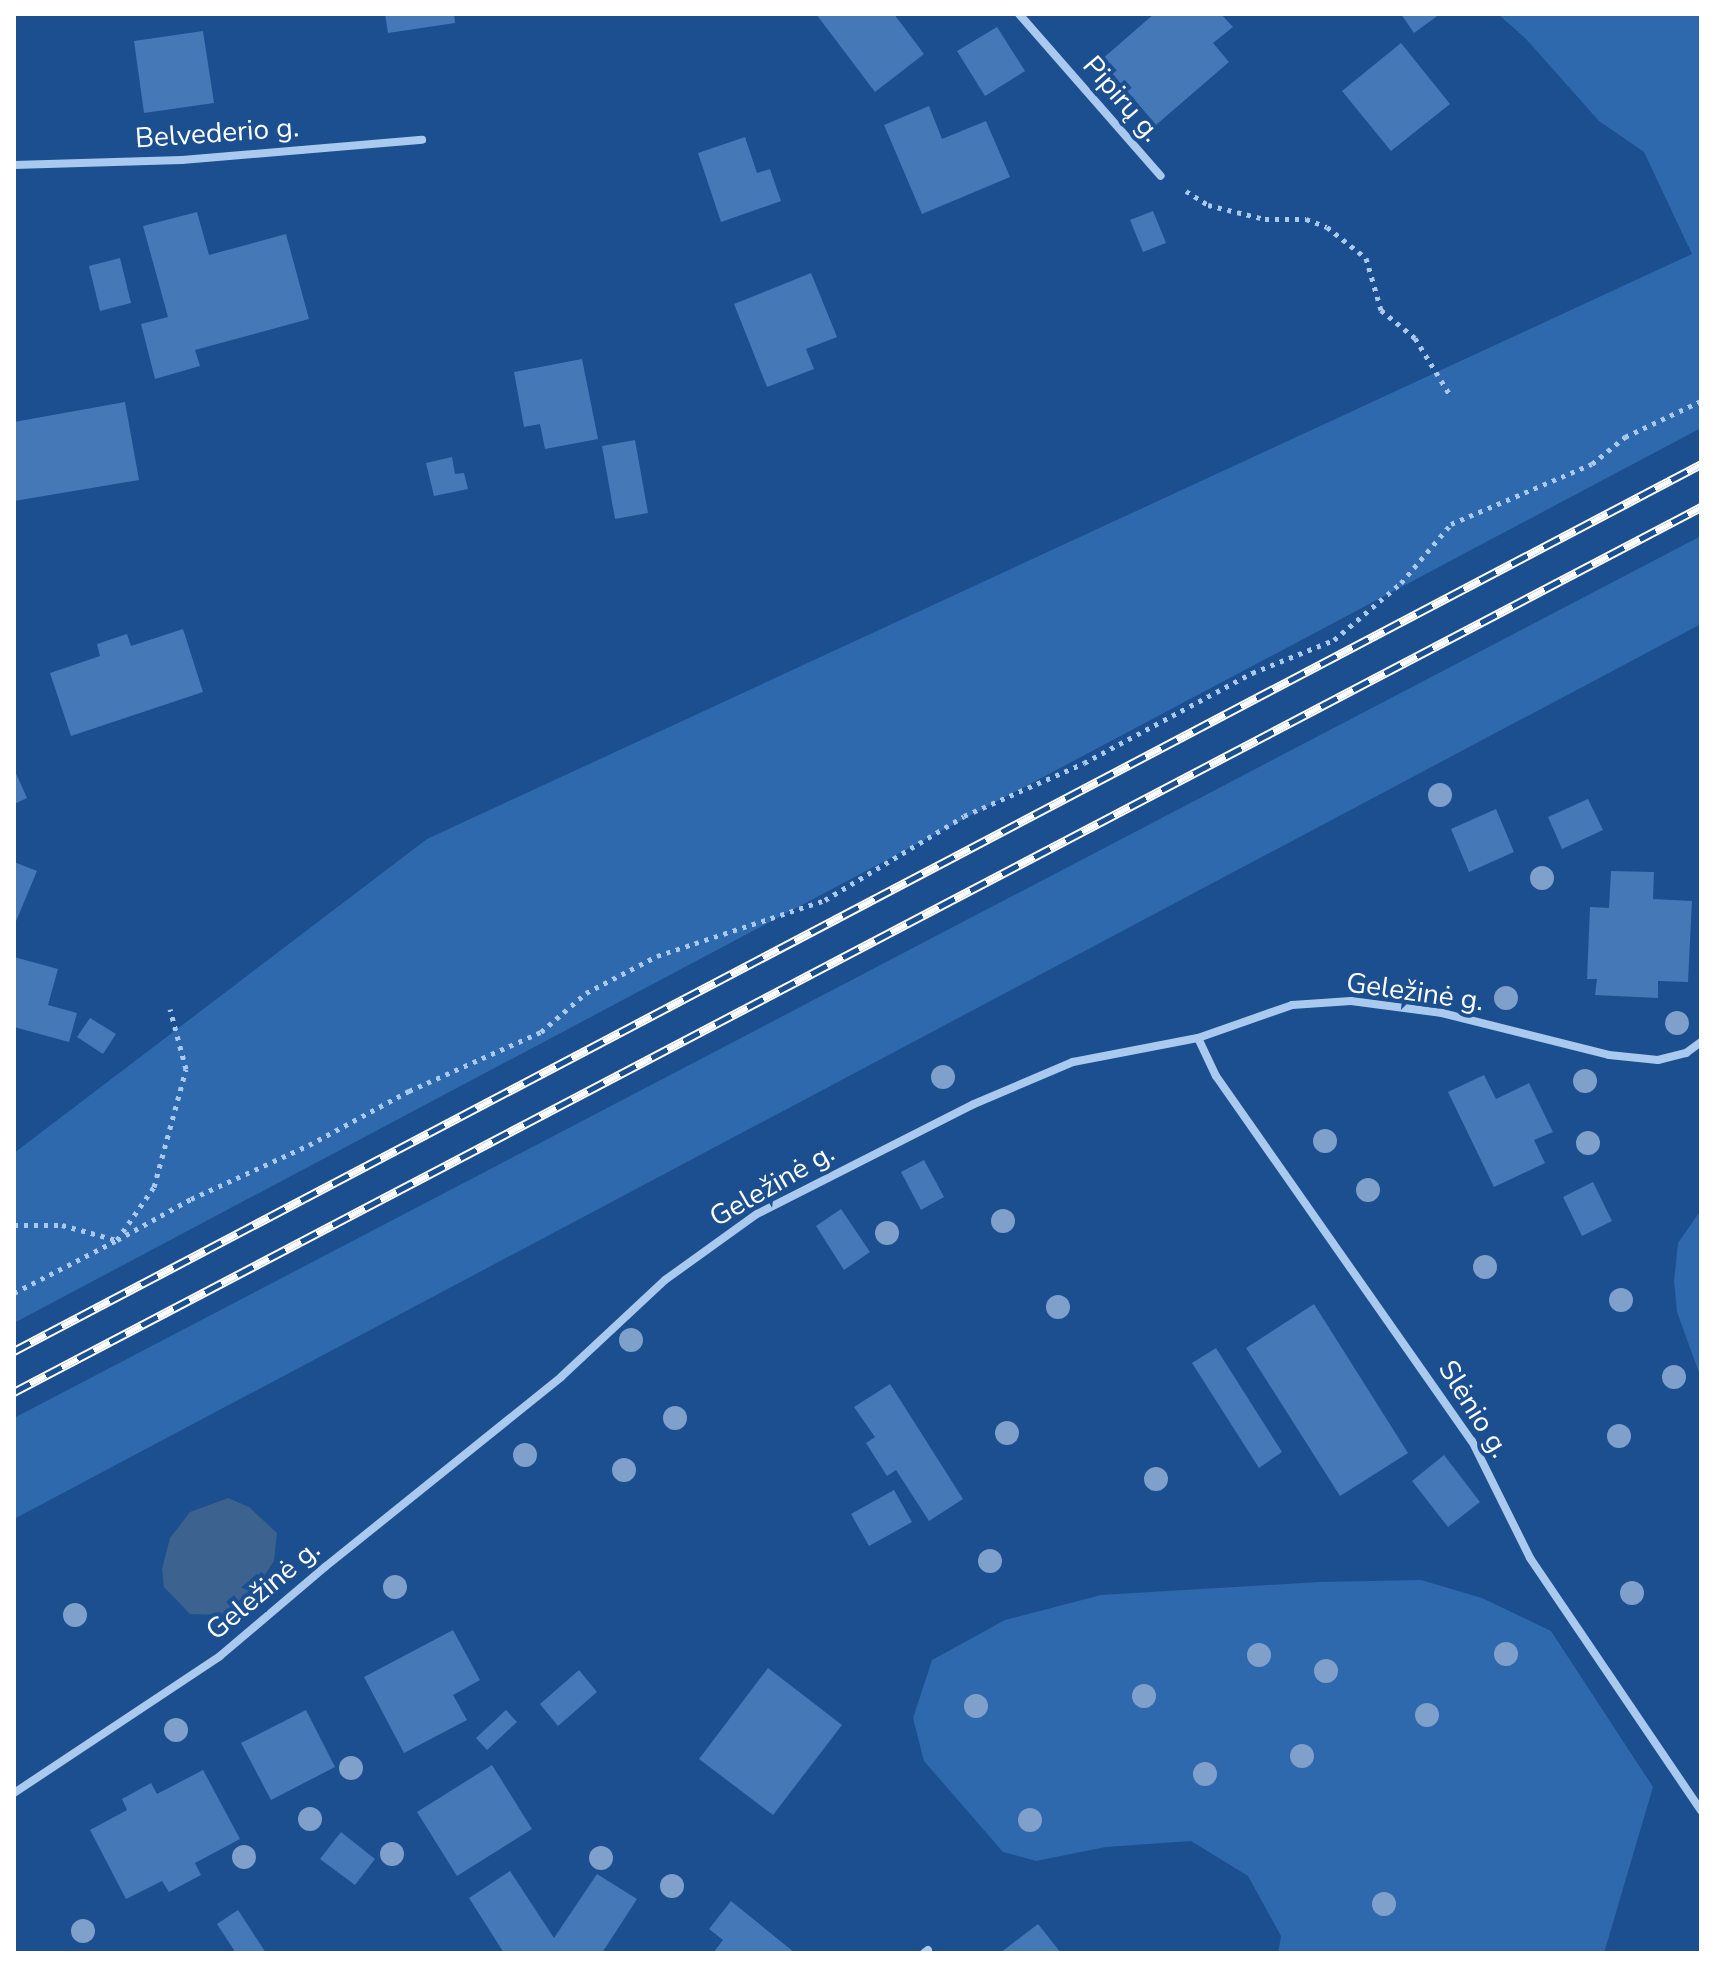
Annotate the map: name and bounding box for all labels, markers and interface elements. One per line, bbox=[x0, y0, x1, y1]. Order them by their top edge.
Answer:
street label: Pipirų g. bbox=[1076, 49, 1168, 149]
street label: Belvederio g. bbox=[134, 111, 300, 155]
street label: Geležinė g. bbox=[1344, 966, 1486, 1018]
street label: Geležinė g. bbox=[704, 1136, 840, 1234]
street label: Slėnio g. bbox=[1431, 1354, 1517, 1464]
street label: Geležinė g. bbox=[199, 1533, 327, 1647]

